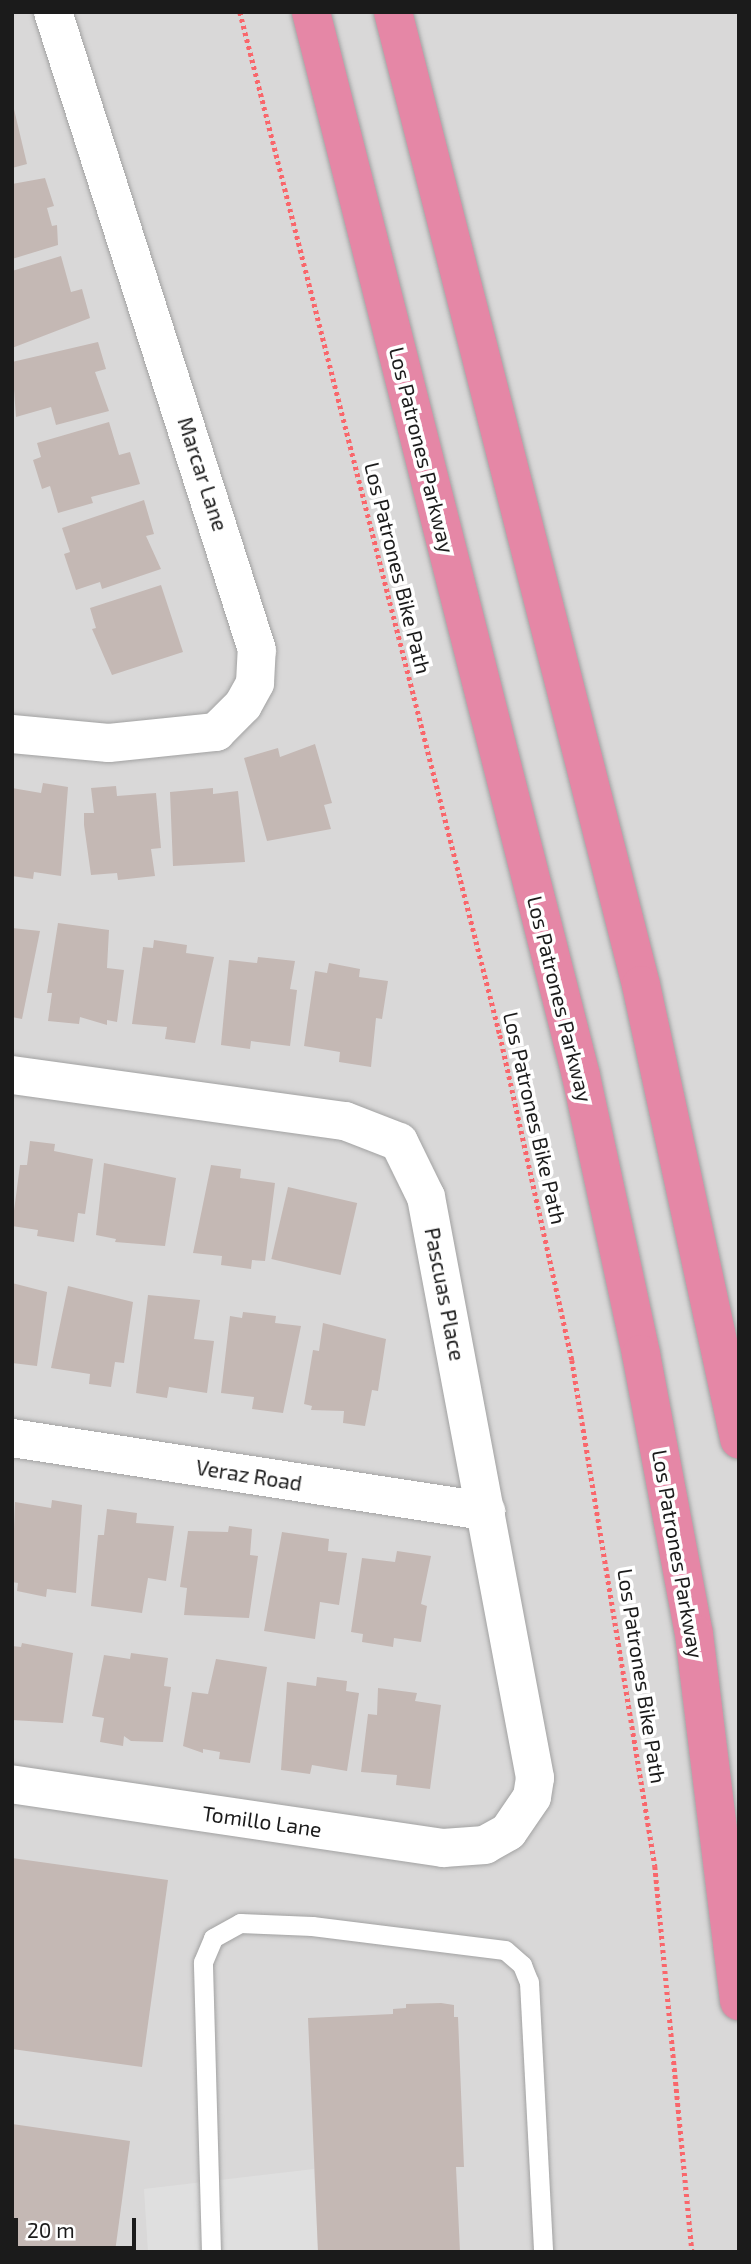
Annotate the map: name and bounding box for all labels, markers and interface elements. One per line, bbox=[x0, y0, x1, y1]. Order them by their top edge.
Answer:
street label: Los Patrones Parkway bbox=[384, 344, 460, 556]
street label: Marcar Lane bbox=[173, 414, 233, 534]
street label: Los Patrones Bike Path bbox=[359, 459, 437, 677]
street label: Los Patrones Parkway bbox=[522, 893, 598, 1105]
street label: Los Patrones Bike Path bbox=[498, 1009, 572, 1227]
street label: Pascuas Place bbox=[420, 1225, 470, 1363]
street label: Los Patrones Parkway bbox=[647, 1448, 709, 1660]
street label: Veraz Road bbox=[194, 1454, 304, 1496]
street label: Los Patrones Bike Path bbox=[613, 1567, 671, 1785]
street label: Tomillo Lane bbox=[201, 1800, 323, 1842]
scale bar bbox=[18, 2204, 140, 2248]
text: 20 m bbox=[27, 2217, 75, 2242]

